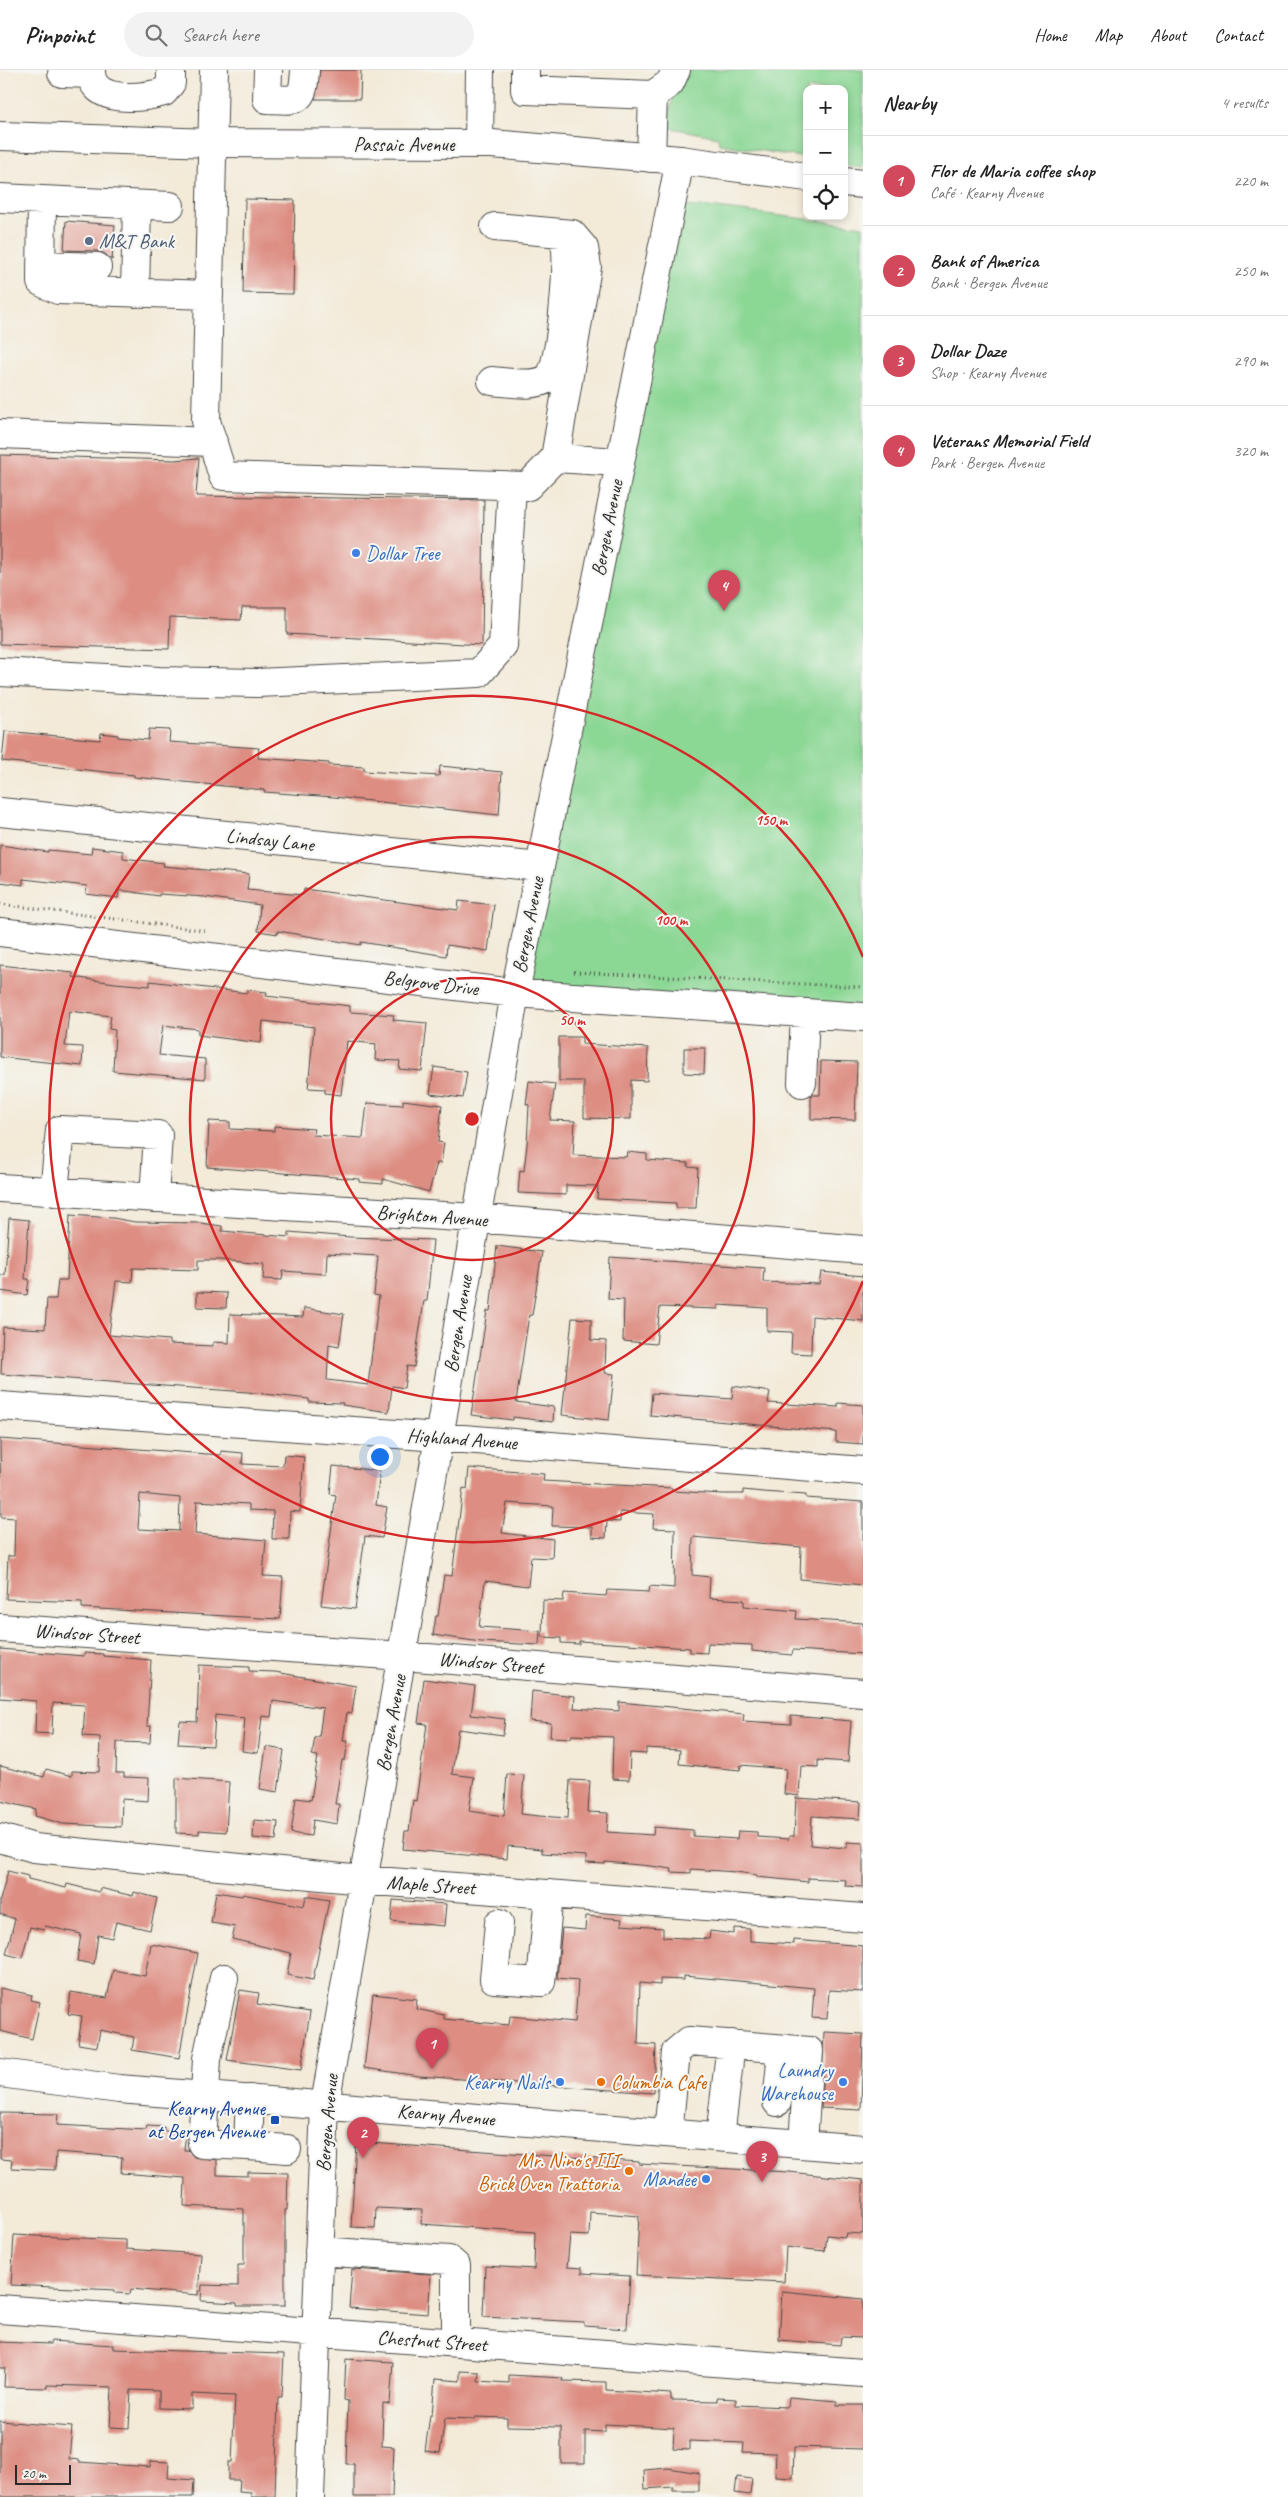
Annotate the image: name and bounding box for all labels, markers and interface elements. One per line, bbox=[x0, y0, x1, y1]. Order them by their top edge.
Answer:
search box bbox=[124, 12, 474, 57]
text: Pinpoint bbox=[25, 20, 94, 50]
icon: search bbox=[142, 21, 170, 49]
text: Search here bbox=[182, 23, 259, 47]
text: Home bbox=[1034, 24, 1067, 46]
text: Map bbox=[1095, 24, 1122, 46]
text: About bbox=[1150, 24, 1186, 46]
text: Contact bbox=[1214, 24, 1263, 46]
map controls bbox=[803, 85, 848, 220]
button: + bbox=[803, 85, 848, 130]
text: Nearby bbox=[883, 90, 936, 116]
text: 4 results bbox=[1221, 93, 1268, 113]
button: − bbox=[803, 130, 848, 175]
street label: Passaic Avenue bbox=[354, 132, 456, 157]
text: Flor de Maria coffee shop bbox=[930, 159, 1095, 183]
text: 1 bbox=[895, 171, 903, 191]
text: 220 m bbox=[1234, 171, 1268, 191]
button: locate bbox=[803, 175, 848, 220]
text: Café · Kearny Avenue bbox=[930, 183, 1043, 203]
place label: M&T Bank bbox=[99, 229, 176, 254]
marker: M&T Bank bbox=[83, 235, 95, 247]
text: Bank of America bbox=[930, 249, 1039, 273]
text: 2 bbox=[895, 261, 903, 281]
text: 250 m bbox=[1234, 261, 1268, 281]
text: Bank · Bergen Avenue bbox=[930, 273, 1047, 293]
text: Dollar Daze bbox=[930, 339, 1006, 363]
text: 3 bbox=[895, 351, 903, 371]
text: 290 m bbox=[1234, 351, 1268, 371]
text: Shop · Kearny Avenue bbox=[930, 363, 1046, 383]
text: Veterans Memorial Field bbox=[930, 429, 1088, 453]
text: 4 bbox=[895, 441, 903, 461]
text: 320 m bbox=[1234, 441, 1268, 461]
text: Park · Bergen Avenue bbox=[930, 453, 1044, 473]
street label: Bergen Avenue bbox=[585, 476, 629, 578]
place label: Dollar Tree bbox=[366, 541, 441, 566]
marker: Dollar Tree bbox=[350, 547, 362, 559]
pin: 4 bbox=[708, 570, 740, 611]
text: 150 m bbox=[755, 811, 789, 830]
street label: Lindsay Lane bbox=[225, 823, 317, 857]
street label: Bergen Avenue bbox=[506, 873, 550, 975]
text: 100 m bbox=[655, 911, 689, 930]
street label: Belgrove Drive bbox=[382, 965, 481, 1001]
text: 50 m bbox=[559, 1011, 586, 1030]
centre of rings bbox=[463, 1110, 481, 1128]
street label: Brighton Avenue bbox=[376, 1200, 490, 1232]
street label: Bergen Avenue bbox=[438, 1272, 478, 1374]
street label: Highland Avenue bbox=[406, 1423, 519, 1455]
your location bbox=[367, 1444, 393, 1470]
street label: Windsor Street bbox=[34, 1618, 142, 1650]
street label: Windsor Street bbox=[438, 1646, 547, 1680]
street label: Bergen Avenue bbox=[370, 1671, 412, 1773]
street label: Maple Street bbox=[386, 1869, 478, 1901]
pin: 1 bbox=[416, 2028, 448, 2069]
place label: Laundry Warehouse bbox=[759, 2058, 835, 2106]
place label: Kearny Nails bbox=[464, 2070, 552, 2095]
place label: Columbia Cafe bbox=[611, 2070, 708, 2095]
street label: Bergen Avenue bbox=[310, 2072, 344, 2173]
marker: Kearny Nails bbox=[554, 2076, 566, 2088]
marker: Columbia Cafe bbox=[595, 2076, 607, 2088]
marker: Laundry Warehouse bbox=[837, 2076, 849, 2088]
place label: Kearny Avenue at Bergen Avenue bbox=[147, 2096, 266, 2144]
street label: Kearny Avenue bbox=[396, 2098, 497, 2132]
marker: Kearny Avenue at Bergen Avenue bbox=[269, 2114, 281, 2126]
pin: 2 bbox=[347, 2117, 379, 2158]
pin: 3 bbox=[746, 2141, 778, 2182]
place label: Mr. Nino's III Brick Oven Trattoria bbox=[478, 2148, 623, 2196]
marker: Mr. Nino's III Brick Oven Trattoria bbox=[623, 2165, 635, 2177]
place label: Mandee bbox=[643, 2167, 697, 2192]
marker: Mandee bbox=[700, 2173, 712, 2185]
street label: Chestnut Street bbox=[376, 2325, 490, 2357]
scale bar bbox=[15, 2462, 71, 2485]
text: 20 m bbox=[22, 2465, 46, 2482]

